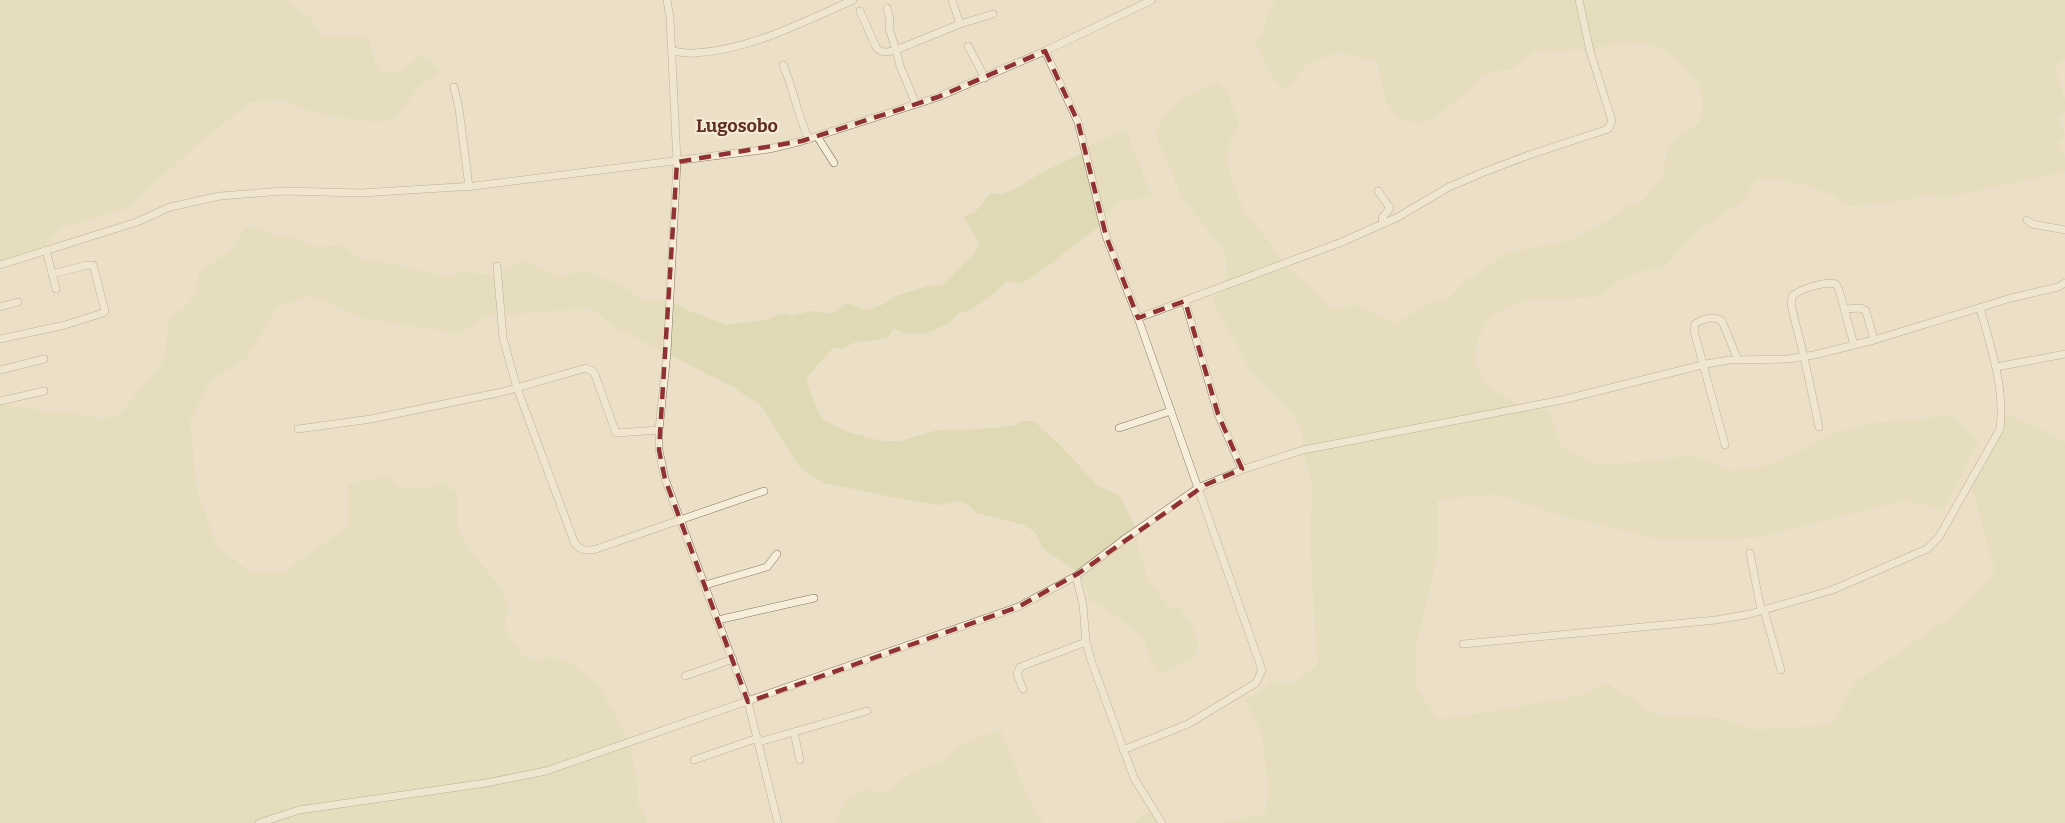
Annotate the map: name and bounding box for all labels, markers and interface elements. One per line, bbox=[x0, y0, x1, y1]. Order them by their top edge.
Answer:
district label: Lugosobo bbox=[696, 115, 778, 137]

